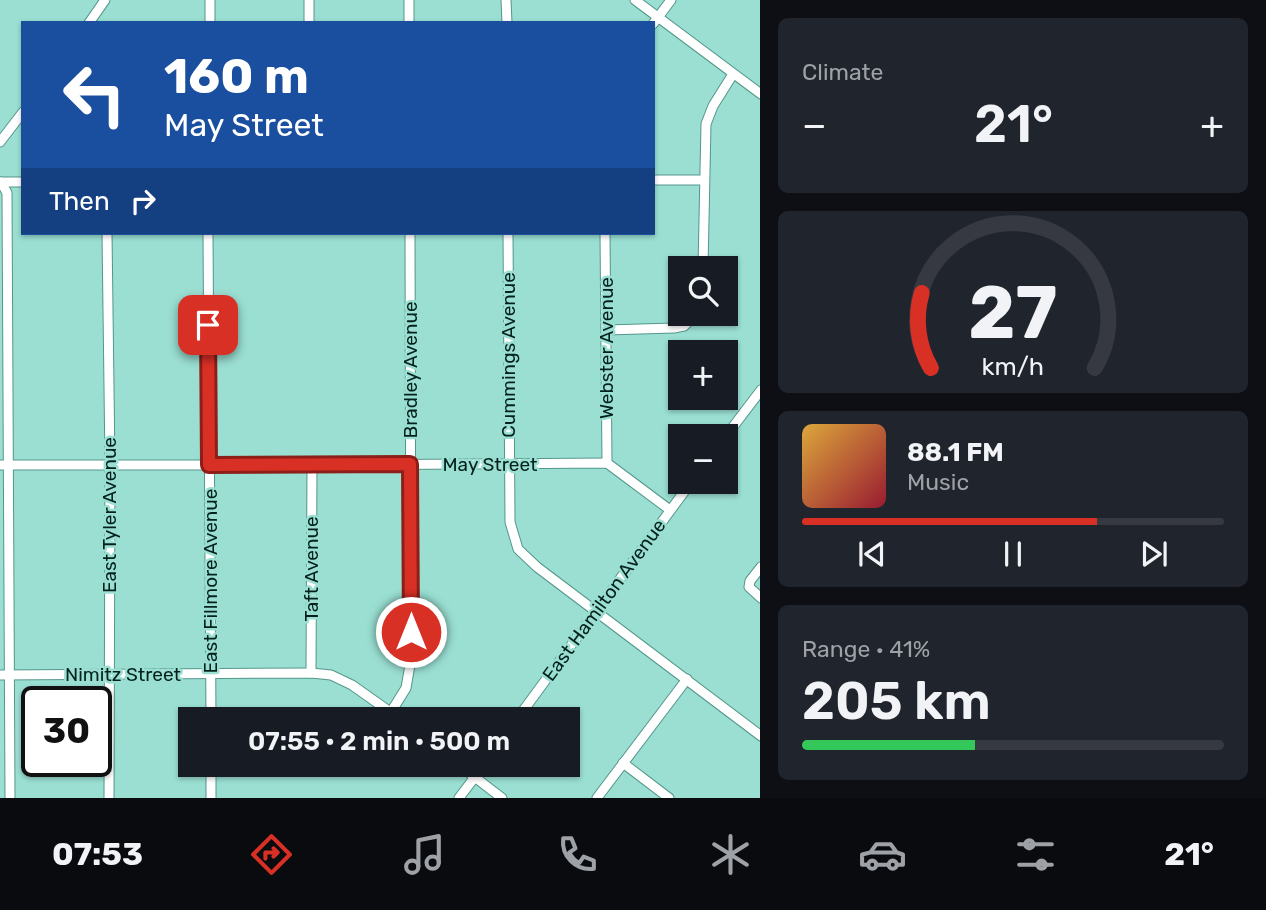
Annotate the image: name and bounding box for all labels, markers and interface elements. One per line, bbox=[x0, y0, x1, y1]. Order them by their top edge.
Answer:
text: 160 m bbox=[164, 47, 309, 105]
icon: left bbox=[49, 49, 140, 140]
text: Climate bbox=[802, 58, 883, 86]
text: 21° bbox=[974, 93, 1053, 155]
text: − bbox=[802, 102, 827, 148]
text: + bbox=[1200, 102, 1224, 148]
text: May Street bbox=[164, 106, 324, 144]
icon: right bbox=[124, 182, 162, 220]
text: Then bbox=[49, 186, 110, 217]
map controls bbox=[668, 256, 738, 494]
button: search bbox=[668, 256, 738, 326]
text: 27 bbox=[968, 271, 1058, 357]
street label: Cummings Avenue bbox=[497, 272, 520, 438]
street label: Webster Avenue bbox=[595, 277, 618, 419]
pin bbox=[178, 295, 238, 355]
street label: Bradley Avenue bbox=[399, 301, 422, 439]
icon: arrive bbox=[189, 306, 227, 344]
button: + bbox=[668, 340, 738, 410]
text: km/h bbox=[982, 352, 1044, 381]
button: − bbox=[668, 424, 738, 494]
street label: East Tyler Avenue bbox=[98, 437, 121, 593]
text: 88.1 FM bbox=[907, 437, 1004, 468]
street label: May Street bbox=[443, 453, 538, 476]
text: Music bbox=[907, 468, 969, 496]
street label: East Fillmore Avenue bbox=[199, 489, 222, 673]
street label: East Hamilton Avenue bbox=[538, 515, 670, 685]
street label: Taft Avenue bbox=[300, 516, 323, 622]
icon: previous bbox=[853, 535, 891, 573]
icon: pause bbox=[994, 535, 1032, 573]
icon: next bbox=[1135, 535, 1173, 573]
position arrow bbox=[374, 595, 448, 669]
text: Range · 41% bbox=[802, 635, 930, 663]
street label: Nimitz Street bbox=[65, 663, 182, 686]
text: 205 km bbox=[802, 670, 991, 732]
speed limit sign: 30 bbox=[21, 686, 112, 777]
text: 07:55 · 2 min · 500 m bbox=[248, 726, 510, 757]
icon: directions bbox=[247, 830, 296, 879]
icon: music bbox=[400, 830, 449, 879]
icon: phone bbox=[553, 830, 602, 879]
icon: climate bbox=[706, 830, 755, 879]
icon: car bbox=[858, 830, 907, 879]
icon: filters bbox=[1011, 830, 1060, 879]
text: 07:53 bbox=[52, 835, 143, 873]
text: 21° bbox=[1164, 835, 1214, 873]

